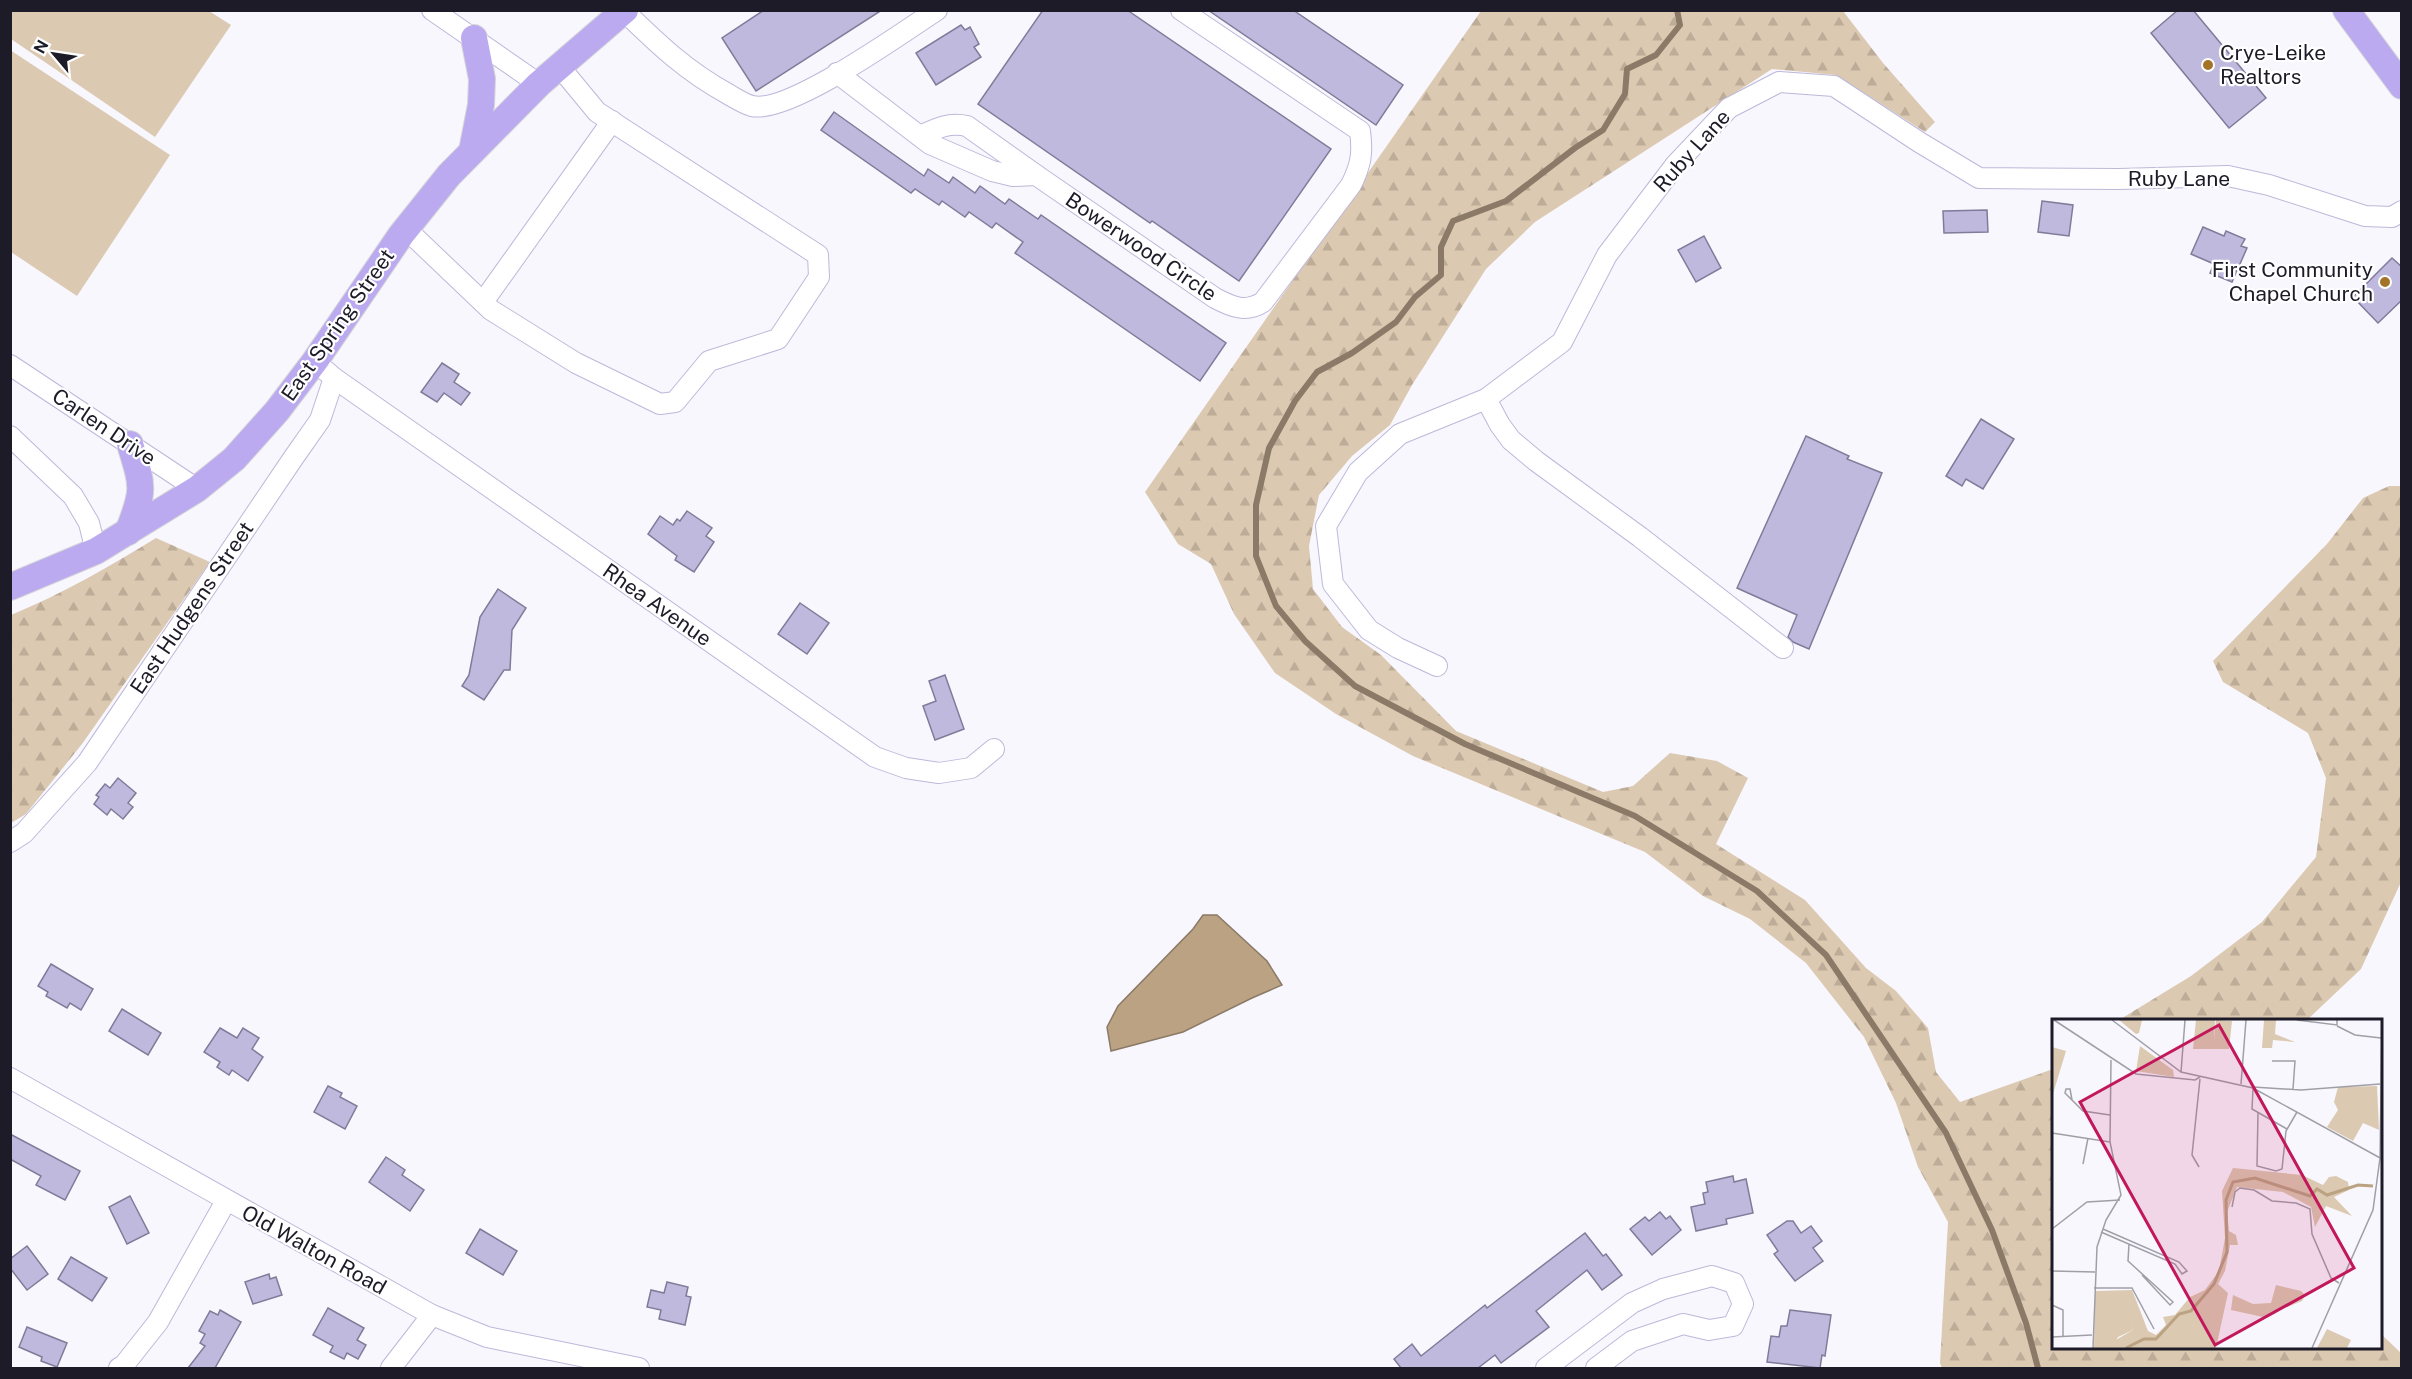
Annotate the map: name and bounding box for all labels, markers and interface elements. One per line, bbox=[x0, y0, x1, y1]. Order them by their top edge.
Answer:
north arrow bbox=[24, 24, 84, 84]
text: N bbox=[30, 37, 53, 57]
place label: Crye-Leike Realtors bbox=[2220, 40, 2326, 89]
marker: Crye-Leike Realtors bbox=[2201, 58, 2215, 72]
street label: Ruby Lane bbox=[1648, 104, 1735, 197]
street label: Ruby Lane bbox=[2128, 166, 2230, 191]
street label: Bowerwood Circle bbox=[1061, 187, 1222, 306]
street label: East Spring Street bbox=[276, 244, 399, 406]
place label: First Community Chapel Church bbox=[2212, 257, 2373, 306]
marker: First Community Chapel Church bbox=[2378, 275, 2392, 289]
street label: Carlen Drive bbox=[48, 383, 161, 470]
street label: East Hudgens Street bbox=[125, 517, 259, 699]
street label: Rhea Avenue bbox=[598, 558, 716, 651]
inset map bbox=[2052, 1019, 2382, 1349]
street label: Old Walton Road bbox=[238, 1200, 391, 1300]

